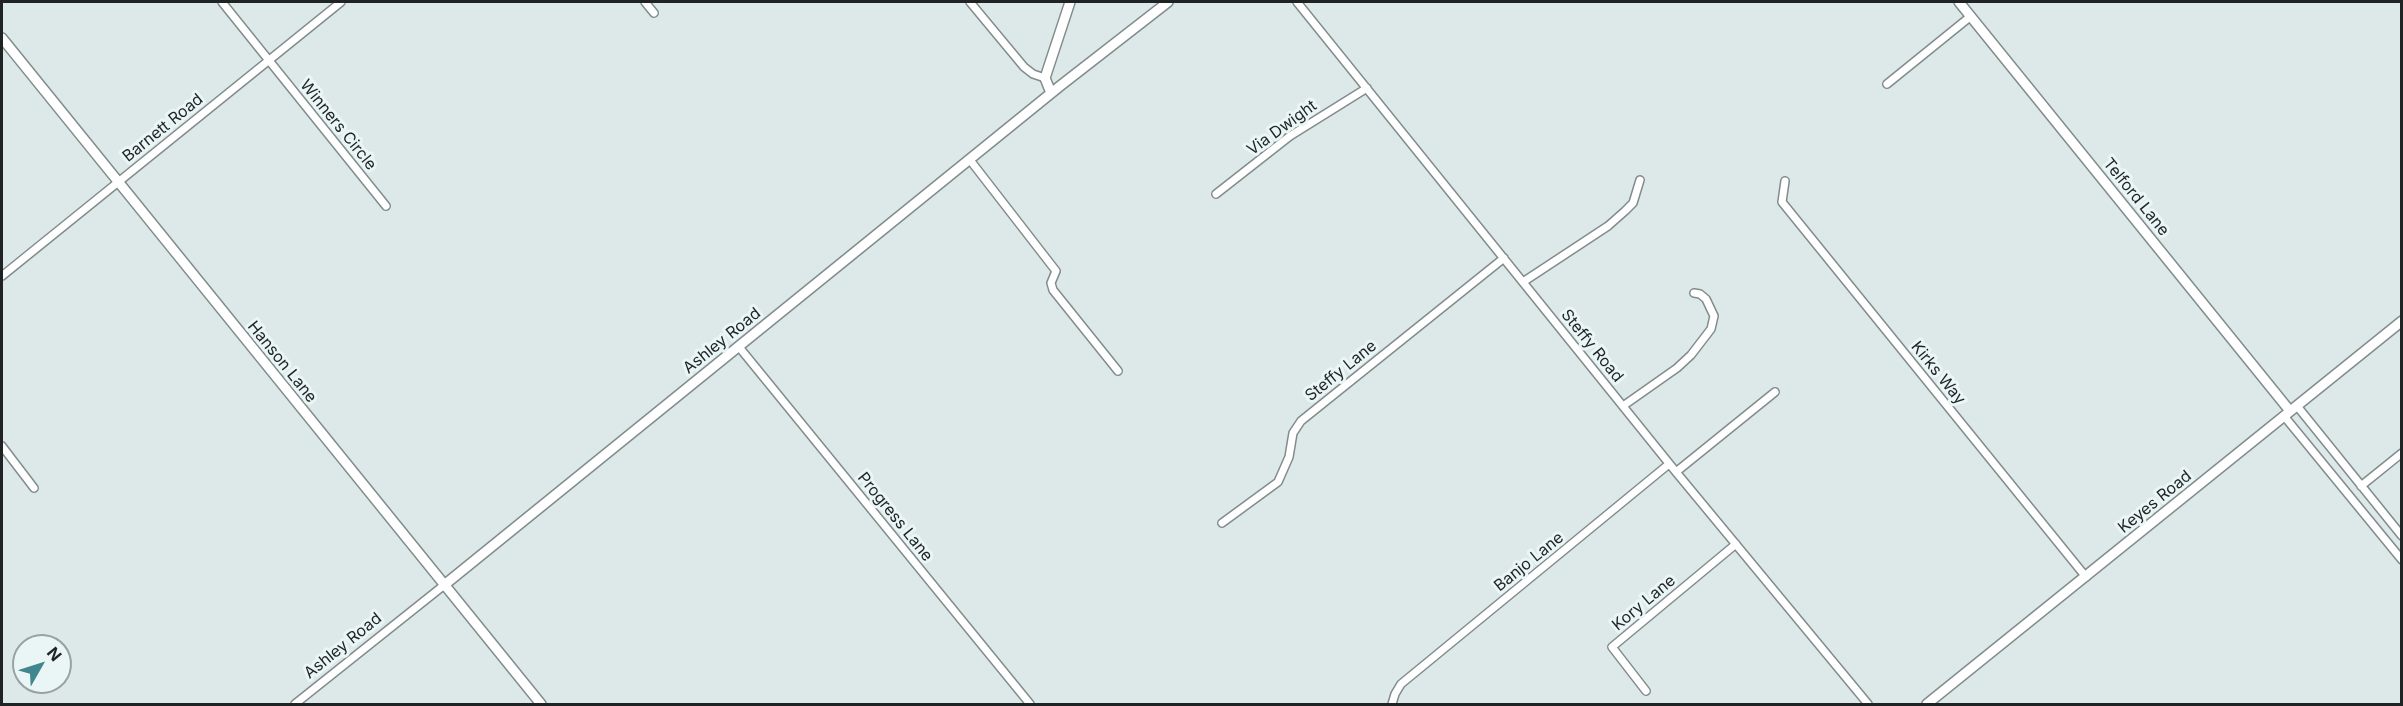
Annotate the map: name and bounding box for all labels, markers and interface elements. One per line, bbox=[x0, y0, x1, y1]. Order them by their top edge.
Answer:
street label: Winners Circle bbox=[296, 76, 380, 174]
street label: Barnett Road bbox=[119, 90, 207, 166]
street label: Via Dwight bbox=[1243, 96, 1321, 160]
street label: Telford Lane bbox=[2099, 154, 2173, 240]
street label: Ashley Road bbox=[679, 304, 765, 378]
street label: Steffy Road bbox=[1557, 306, 1627, 386]
street label: Hanson Lane bbox=[243, 317, 321, 407]
street label: Steffy Lane bbox=[1301, 336, 1381, 406]
street label: Kirks Way bbox=[1907, 338, 1969, 408]
street label: Keyes Road bbox=[2114, 467, 2196, 537]
street label: Progress Lane bbox=[853, 469, 937, 565]
street label: Banjo Lane bbox=[1490, 528, 1568, 596]
street label: Kory Lane bbox=[1609, 571, 1679, 635]
street label: Ashley Road bbox=[300, 609, 386, 683]
north arrow bbox=[12, 634, 72, 694]
text: N bbox=[43, 643, 66, 665]

